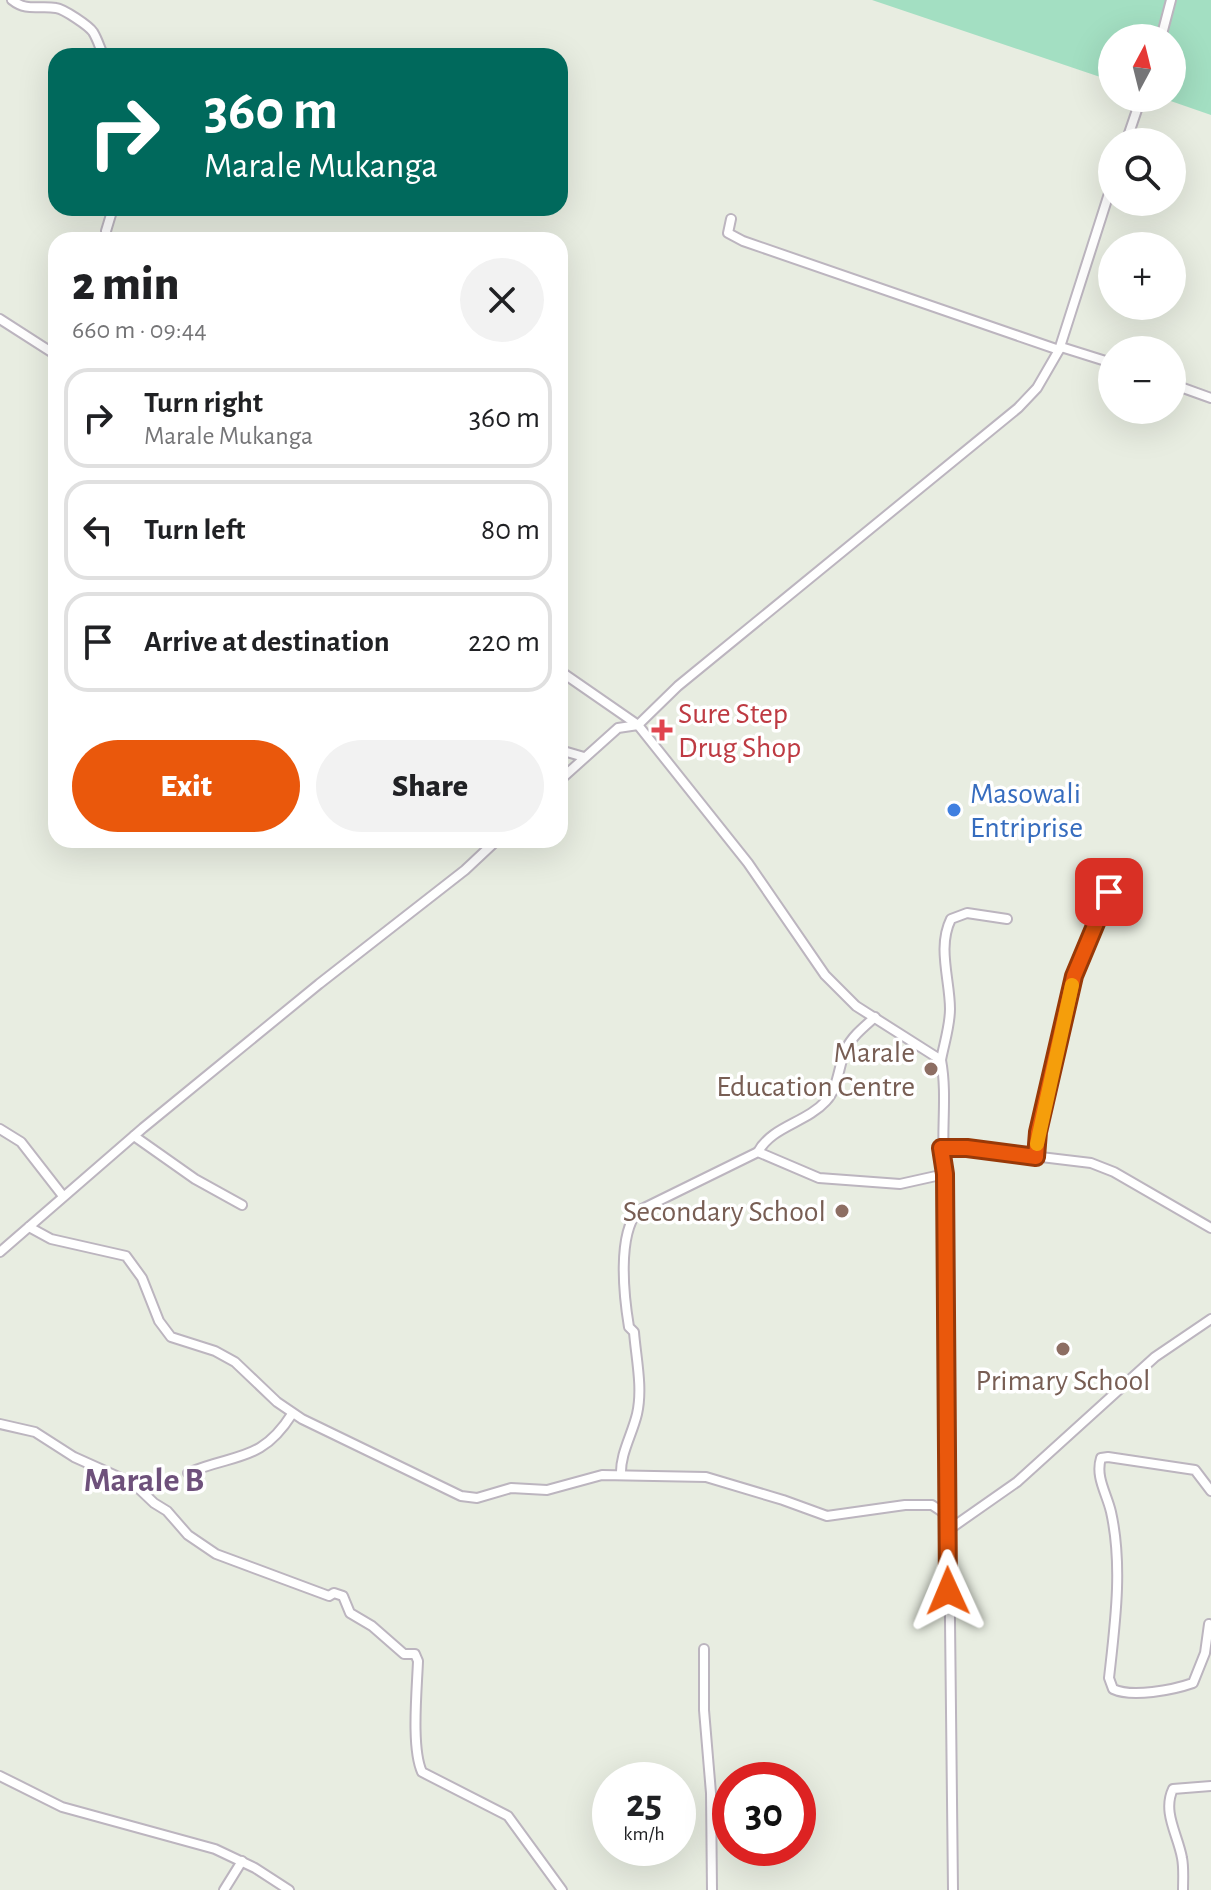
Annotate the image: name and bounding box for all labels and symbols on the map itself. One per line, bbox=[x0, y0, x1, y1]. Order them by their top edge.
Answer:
north arrow bbox=[1098, 24, 1186, 112]
place label: Sure Step Drug Shop bbox=[678, 699, 801, 763]
marker: Sure Step Drug Shop bbox=[653, 721, 671, 739]
place label: Masowali Entriprise bbox=[970, 779, 1083, 843]
marker: Masowali Entriprise bbox=[945, 801, 963, 819]
pin bbox=[1075, 858, 1143, 926]
place label: Marale Education Centre bbox=[716, 1038, 915, 1102]
marker: Marale Education Centre bbox=[922, 1060, 940, 1078]
place label: Secondary School bbox=[623, 1197, 826, 1227]
marker: Secondary School bbox=[833, 1202, 851, 1220]
marker: Primary School bbox=[1054, 1340, 1072, 1358]
place label: Primary School bbox=[975, 1366, 1151, 1396]
district label: Marale B bbox=[84, 1464, 204, 1498]
position arrow bbox=[906, 1549, 990, 1633]
speed limit sign: 30 bbox=[712, 1762, 816, 1866]

